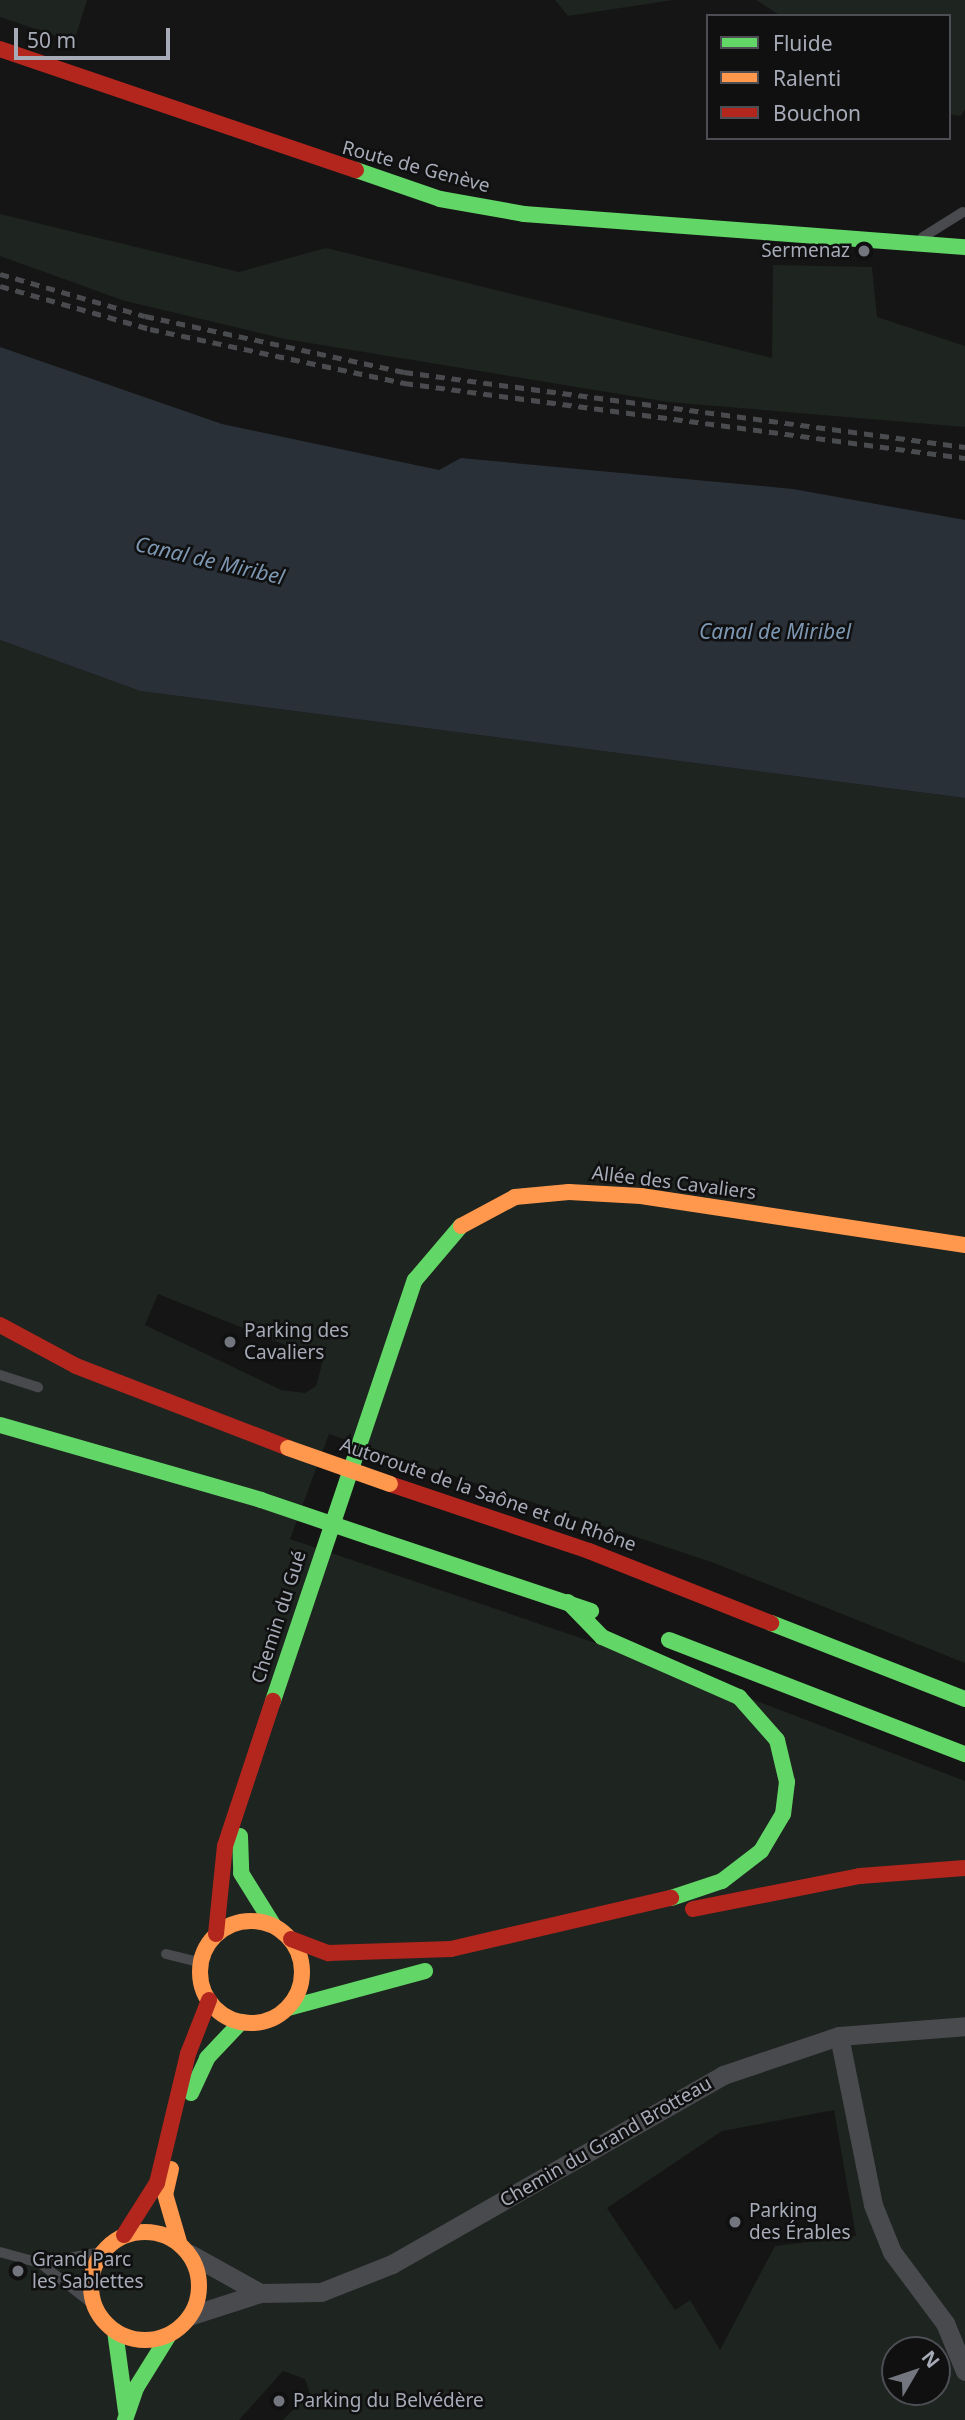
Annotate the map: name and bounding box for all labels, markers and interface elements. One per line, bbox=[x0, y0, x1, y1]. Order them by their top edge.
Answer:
scale bar bbox=[18, 14, 173, 58]
legend bbox=[706, 14, 951, 140]
text: 50 m bbox=[27, 26, 76, 54]
text: Fluide bbox=[773, 29, 832, 57]
text: Ralenti bbox=[773, 64, 841, 92]
text: Bouchon bbox=[773, 99, 861, 127]
street label: Route de Genève bbox=[340, 136, 492, 198]
place label: Sermenaz bbox=[761, 240, 850, 262]
marker: Sermenaz bbox=[856, 243, 872, 259]
water label: Canal de Miribel bbox=[133, 531, 287, 589]
water label: Canal de Miribel bbox=[699, 618, 851, 644]
street label: Allée des Cavaliers bbox=[591, 1162, 757, 1204]
place label: Parking des Cavaliers bbox=[244, 1320, 349, 1364]
marker: Parking des Cavaliers bbox=[222, 1334, 238, 1350]
street label: Autoroute de la Saône et du Rhône bbox=[337, 1433, 639, 1557]
street label: Chemin du Gué bbox=[247, 1548, 311, 1686]
street label: Chemin du Grand Brotteau bbox=[496, 2072, 716, 2212]
place label: Parking des Érables bbox=[749, 2200, 851, 2244]
marker: Parking des Érables bbox=[727, 2214, 743, 2230]
place label: Grand Parc les Sablettes bbox=[32, 2249, 144, 2293]
marker: Grand Parc les Sablettes bbox=[10, 2263, 26, 2279]
north arrow bbox=[881, 2336, 951, 2406]
text: N bbox=[916, 2345, 946, 2373]
place label: Parking du Belvédère bbox=[293, 2390, 484, 2412]
marker: Parking du Belvédère bbox=[271, 2393, 287, 2409]

